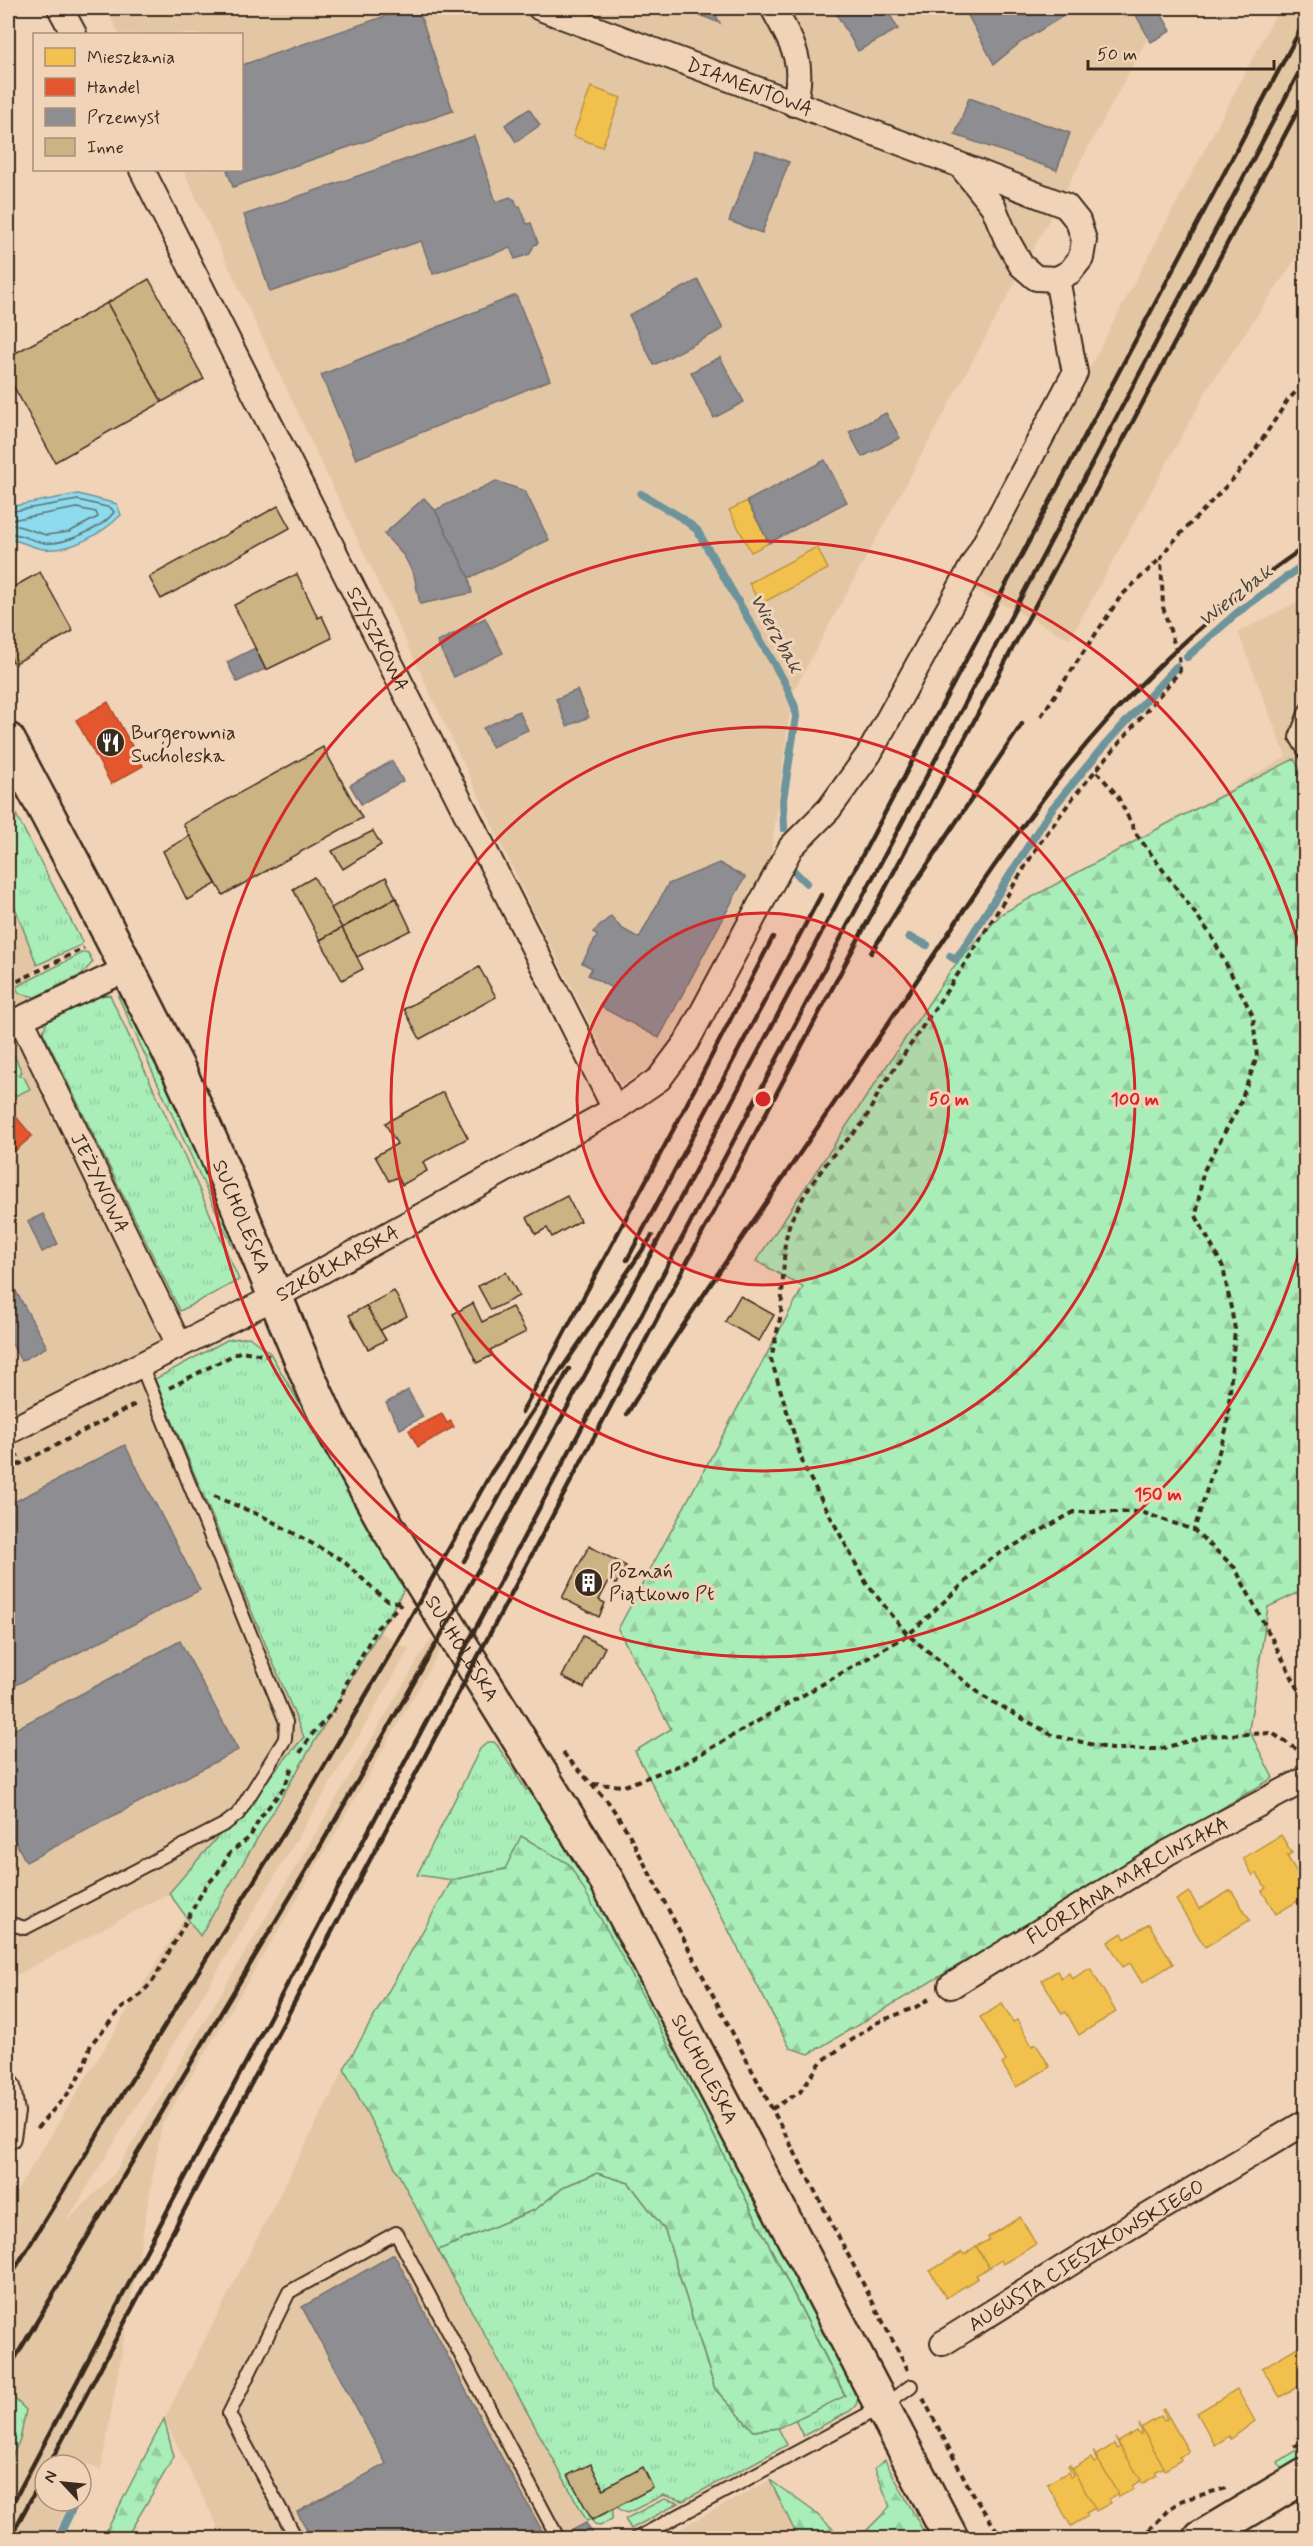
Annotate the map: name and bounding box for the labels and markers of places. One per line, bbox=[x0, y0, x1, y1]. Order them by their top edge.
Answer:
place label: Burgerownia Sucholeska bbox=[131, 720, 236, 770]
restaurant icon: Burgerownia Sucholeska bbox=[94, 727, 126, 759]
centre of rings bbox=[753, 1089, 773, 1109]
place label: Poznań Piątkowo Pt bbox=[609, 1558, 715, 1608]
building icon: Poznań Piątkowo Pt bbox=[572, 1566, 604, 1598]

